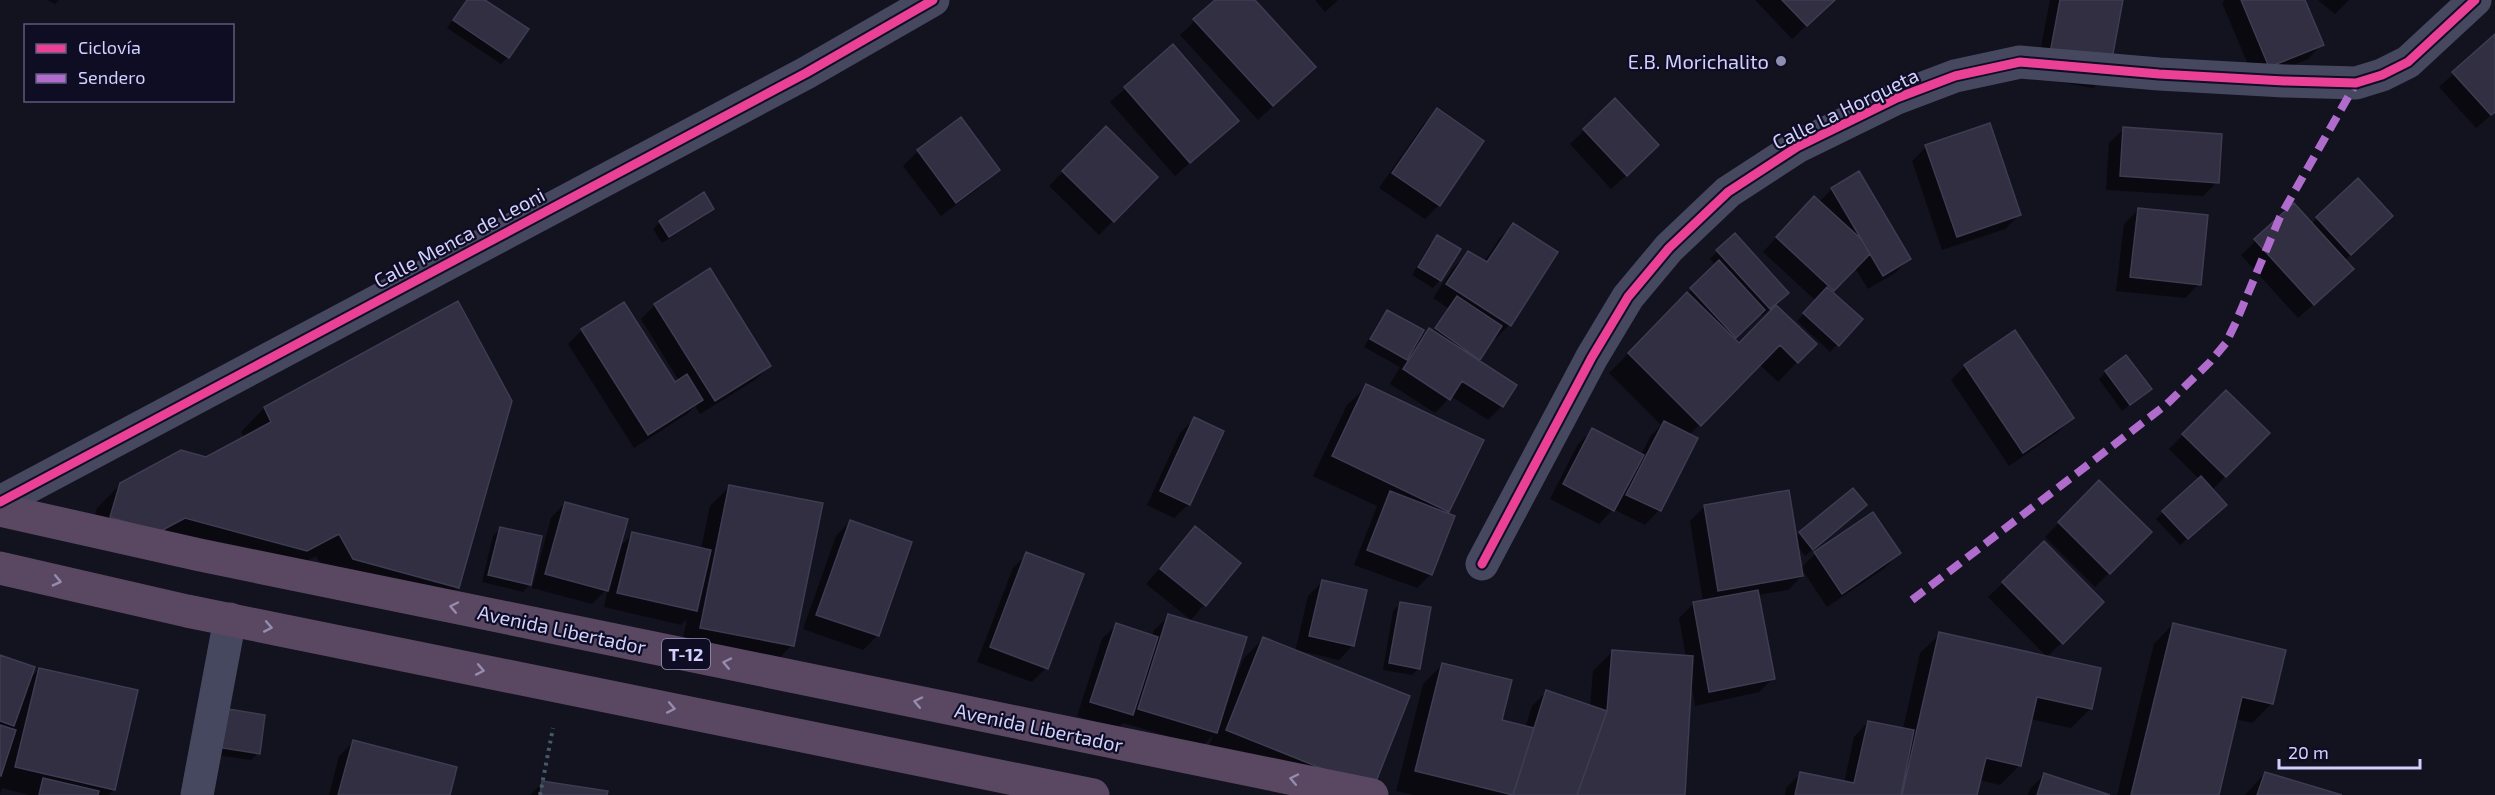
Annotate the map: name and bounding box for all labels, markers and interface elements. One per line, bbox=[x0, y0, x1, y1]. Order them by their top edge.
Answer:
legend bbox=[24, 24, 234, 102]
text: Ciclovía bbox=[78, 36, 141, 58]
place label: E.B. Morichalito bbox=[1628, 49, 1769, 73]
marker: E.B. Morichalito bbox=[1774, 54, 1788, 68]
street label: Calle La Horqueta bbox=[1768, 62, 1922, 154]
text: Sendero bbox=[78, 66, 145, 88]
street label: Calle Menca de Leoni bbox=[369, 182, 549, 292]
one-way arrow bbox=[52, 574, 62, 587]
street label: Avenida Libertador bbox=[476, 599, 648, 659]
one-way arrow bbox=[449, 601, 459, 614]
one-way arrow bbox=[263, 620, 273, 633]
road number: T-12 bbox=[662, 639, 710, 669]
one-way arrow bbox=[723, 657, 733, 670]
one-way arrow bbox=[475, 663, 485, 676]
one-way arrow bbox=[914, 696, 924, 709]
street label: Avenida Libertador bbox=[953, 697, 1125, 757]
one-way arrow bbox=[666, 701, 676, 714]
scale bar bbox=[2279, 732, 2420, 770]
text: 20 m bbox=[2288, 741, 2329, 763]
one-way arrow bbox=[1290, 773, 1300, 786]

